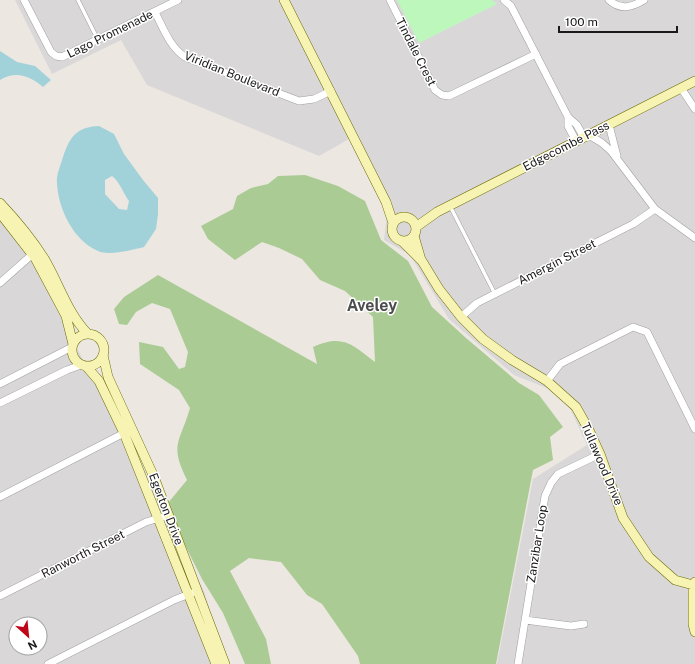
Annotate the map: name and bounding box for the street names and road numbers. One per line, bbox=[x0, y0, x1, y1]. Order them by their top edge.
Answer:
street label: Lago Promenade bbox=[65, 7, 155, 61]
street label: Tindale Crest bbox=[393, 16, 439, 88]
street label: Viridian Boulevard bbox=[182, 48, 282, 100]
street label: Edgecombe Pass bbox=[520, 118, 612, 174]
street label: Amergin Street bbox=[516, 236, 599, 288]
street label: Tullawood Drive bbox=[578, 421, 626, 508]
street label: Egerton Drive bbox=[146, 471, 186, 547]
street label: Zanzibar Loop bbox=[524, 504, 550, 584]
street label: Ranworth Street bbox=[39, 527, 127, 581]

